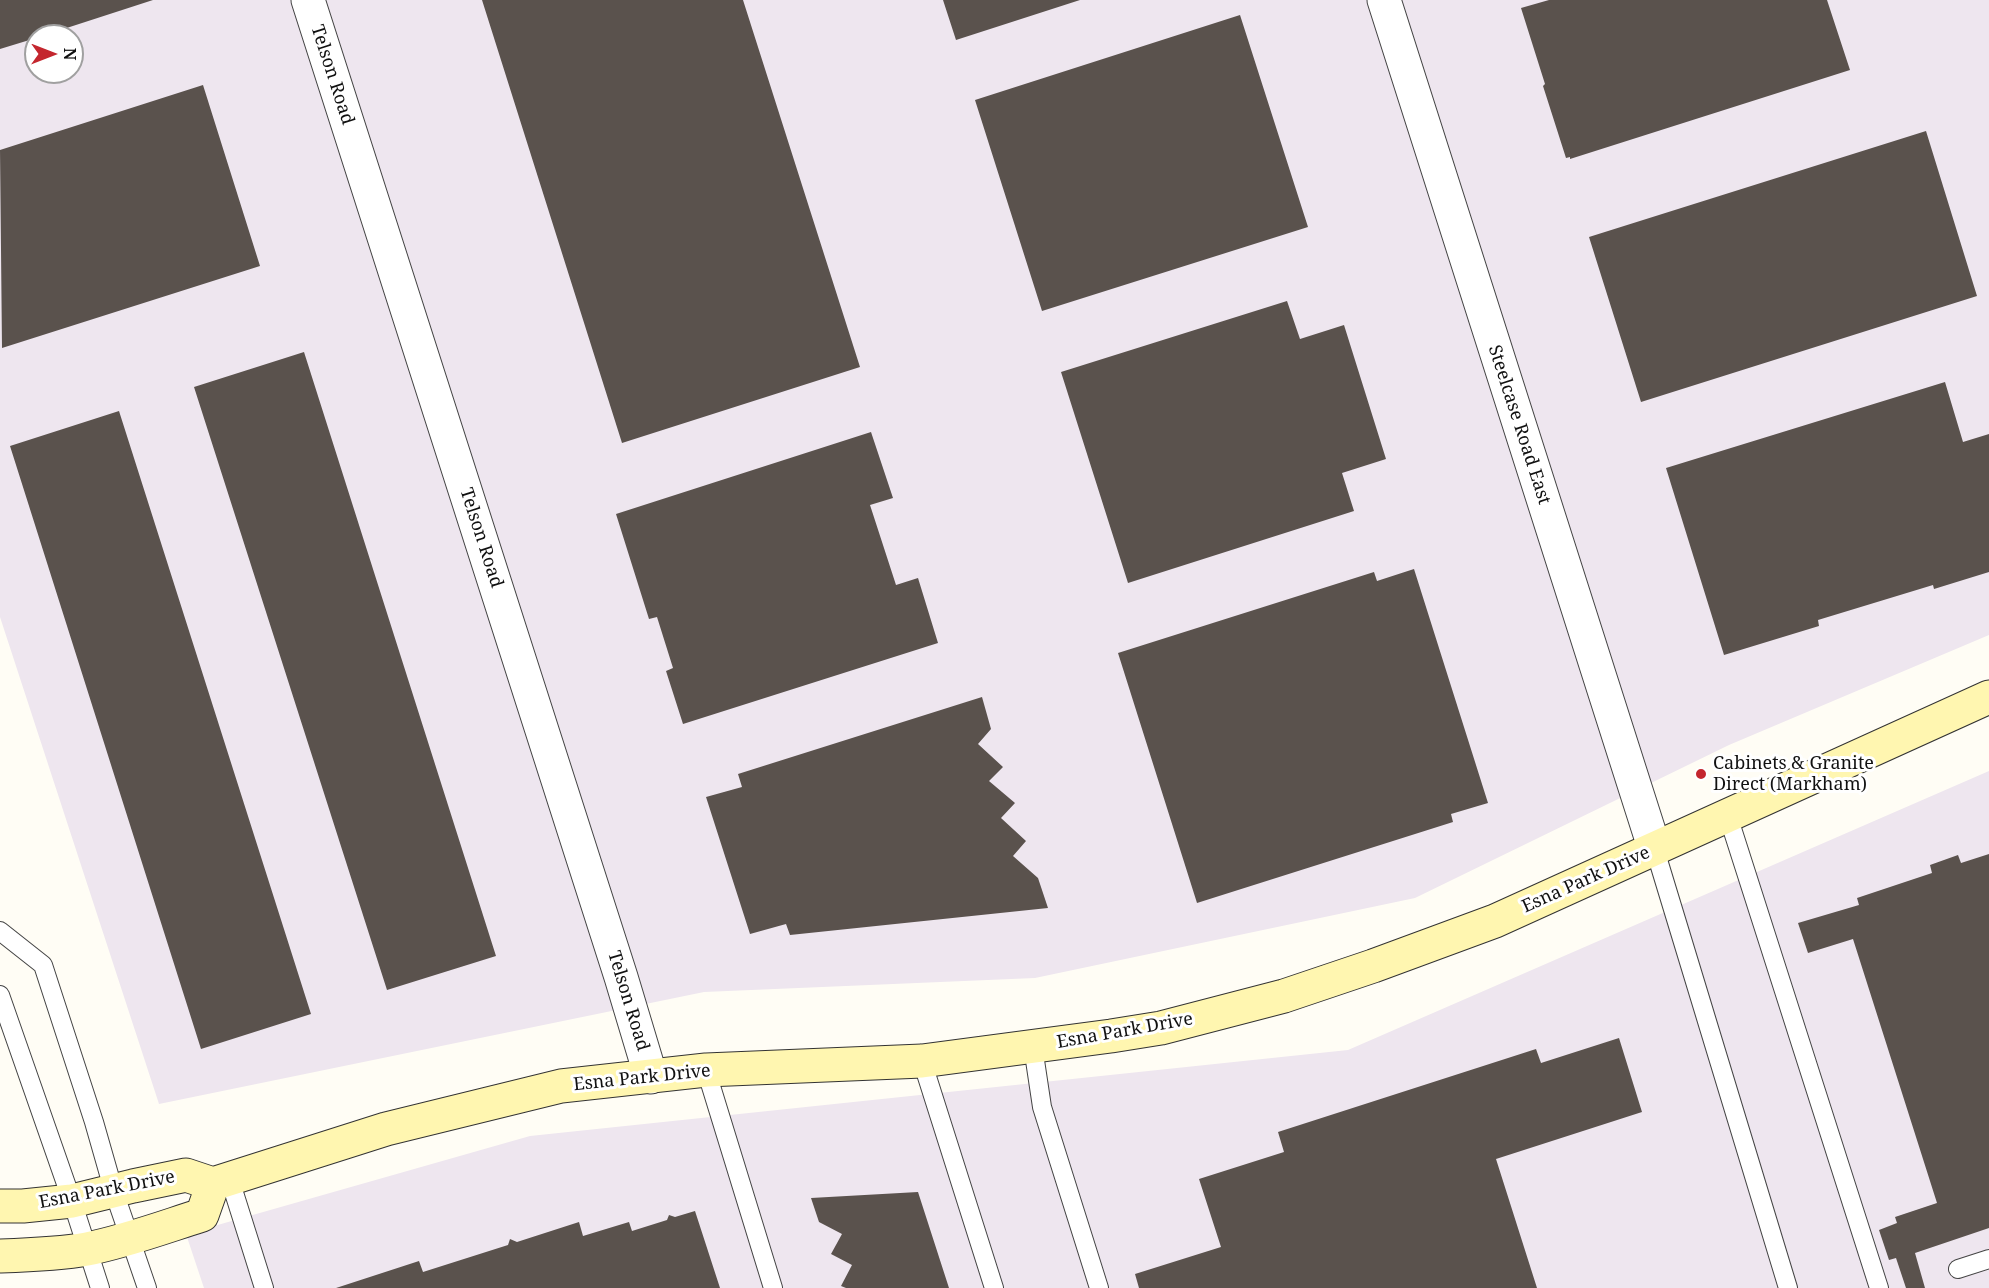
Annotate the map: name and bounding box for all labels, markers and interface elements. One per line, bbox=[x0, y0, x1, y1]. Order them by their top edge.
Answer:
street label: Telson Road bbox=[306, 22, 358, 128]
north arrow bbox=[24, 24, 84, 84]
text: N bbox=[59, 48, 81, 60]
street label: Steelcase Road East bbox=[1483, 343, 1555, 507]
street label: Telson Road bbox=[455, 485, 507, 591]
place label: Cabinets & Granite Direct (Markham) bbox=[1713, 753, 1874, 795]
marker: Cabinets & Granite Direct (Markham) bbox=[1694, 767, 1708, 781]
street label: Esna Park Drive bbox=[1519, 842, 1653, 918]
street label: Telson Road bbox=[603, 948, 653, 1054]
street label: Esna Park Drive bbox=[1055, 1008, 1195, 1054]
street label: Esna Park Drive bbox=[572, 1060, 712, 1096]
street label: Esna Park Drive bbox=[37, 1166, 177, 1214]

